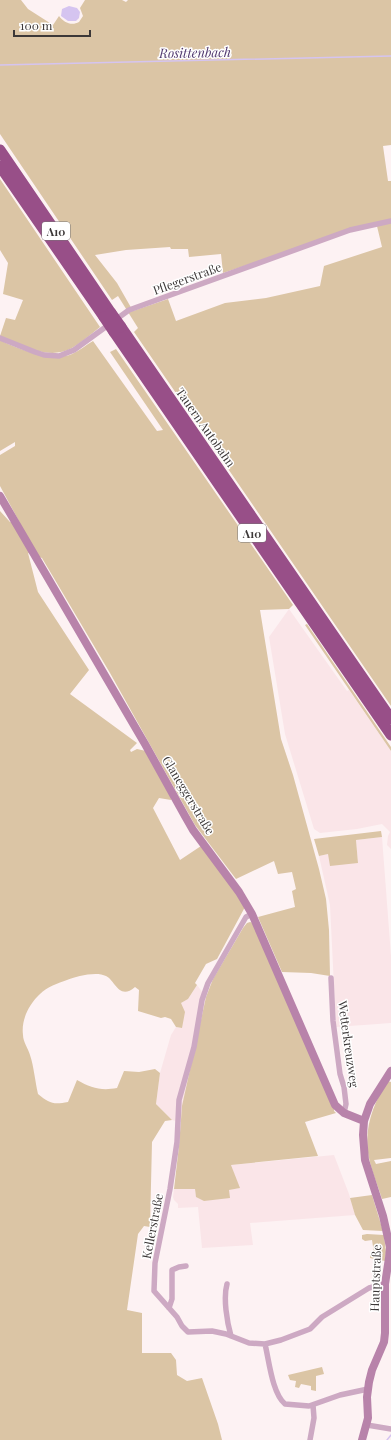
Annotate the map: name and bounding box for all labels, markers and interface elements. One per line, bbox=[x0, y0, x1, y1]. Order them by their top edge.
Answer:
scale bar bbox=[14, 12, 90, 38]
text: 100 m bbox=[20, 17, 53, 33]
water label: Rosittenbach bbox=[158, 43, 231, 61]
road number: A10 bbox=[42, 222, 70, 240]
street label: Pflegerstraße bbox=[150, 258, 224, 298]
street label: Tauern Autobahn bbox=[173, 384, 239, 470]
road number: A10 bbox=[238, 524, 266, 542]
street label: Glaneggerstraße bbox=[159, 753, 219, 837]
street label: Wetterkreuzweg bbox=[335, 999, 363, 1089]
street label: Kellerstraße bbox=[138, 1192, 166, 1260]
street label: Hauptstraße bbox=[366, 1244, 384, 1312]

